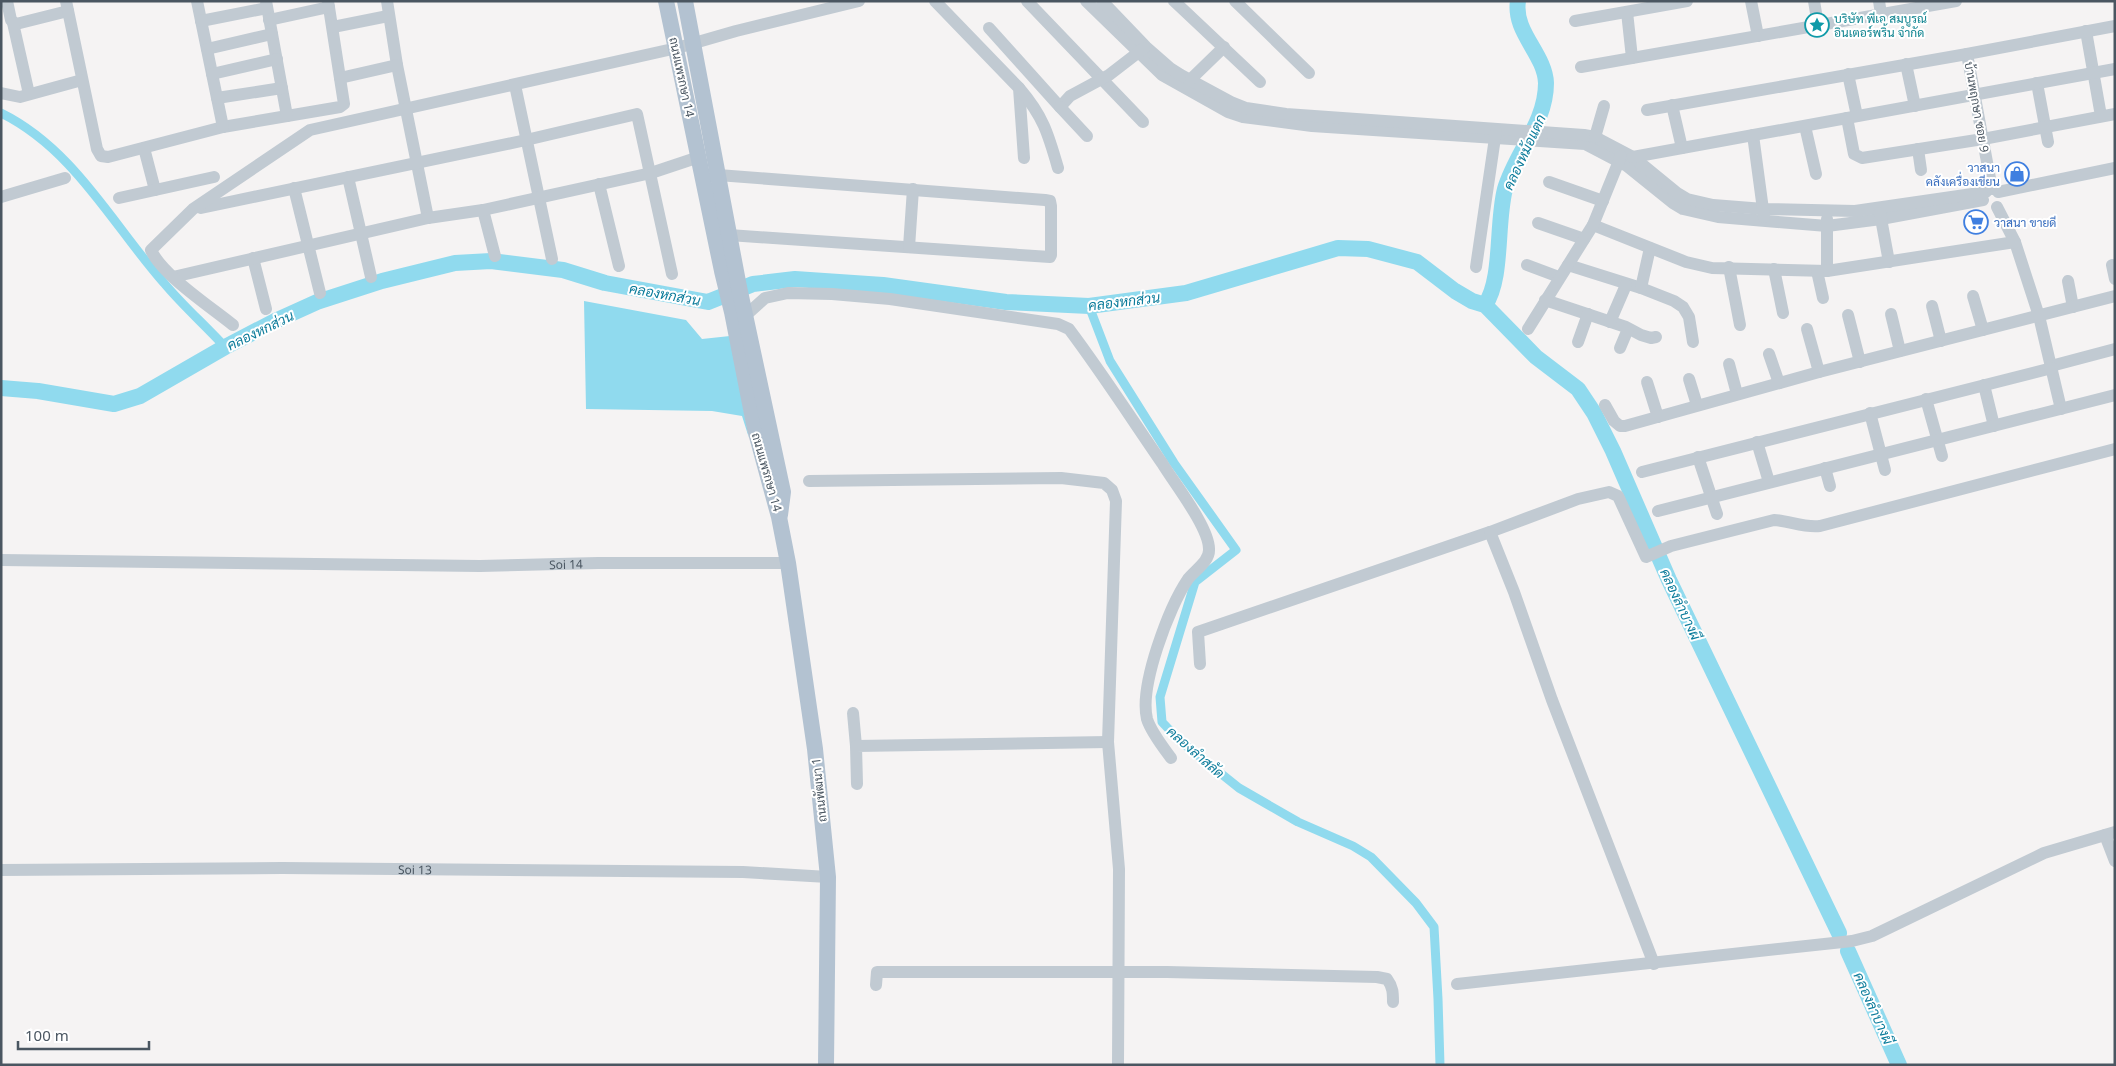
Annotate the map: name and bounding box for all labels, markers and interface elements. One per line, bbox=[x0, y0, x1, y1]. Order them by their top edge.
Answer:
place label: บริษัท พีเอ สมบูรณ์ อินเตอร์พริ้น จำกัด bbox=[1834, 10, 1927, 41]
place icon: บริษัท พีเอ สมบูรณ์ อินเตอร์พริ้น จำกัด bbox=[1804, 12, 1830, 38]
street label: ถนนแพรกษา 14 bbox=[665, 35, 699, 119]
street label: บ้านพฤกษา ซอย 9 bbox=[1961, 60, 1993, 154]
water label: คลองหม้อแตก bbox=[1498, 111, 1550, 193]
place label: วาสนา คลังเครื่องเขียน bbox=[1926, 159, 2000, 190]
shop icon: วาสนา คลังเครื่องเขียน bbox=[2004, 161, 2030, 187]
supermarket icon: วาสนา ขายดี bbox=[1963, 209, 1989, 235]
place label: วาสนา ขายดี bbox=[1994, 214, 2056, 231]
water label: คลองหกส่วน bbox=[628, 278, 702, 310]
water label: คลองหกส่วน bbox=[1087, 287, 1161, 315]
water label: คลองหกส่วน bbox=[223, 306, 297, 354]
street label: ถนนแพรกษา 14 bbox=[748, 431, 786, 514]
street label: Soi 14 bbox=[549, 555, 583, 573]
water label: คลองลำบางผี bbox=[1656, 565, 1706, 644]
water label: คลองลำสลัด bbox=[1163, 722, 1229, 782]
street label: ถนนพัฒนา 1 bbox=[807, 757, 831, 823]
street label: Soi 13 bbox=[398, 861, 432, 878]
water label: คลองลำบางผี bbox=[1850, 969, 1899, 1048]
scale bar bbox=[18, 1018, 149, 1050]
text: 100 m bbox=[25, 1025, 69, 1045]

